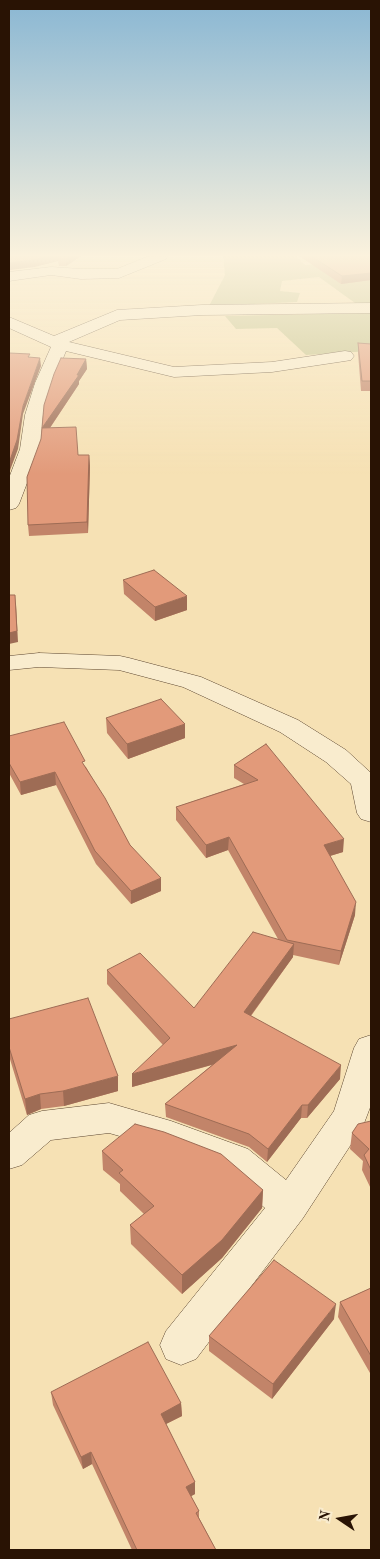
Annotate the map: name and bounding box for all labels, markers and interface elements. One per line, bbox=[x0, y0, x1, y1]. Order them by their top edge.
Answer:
north arrow bbox=[315, 1494, 365, 1544]
text: N bbox=[317, 1509, 333, 1523]

